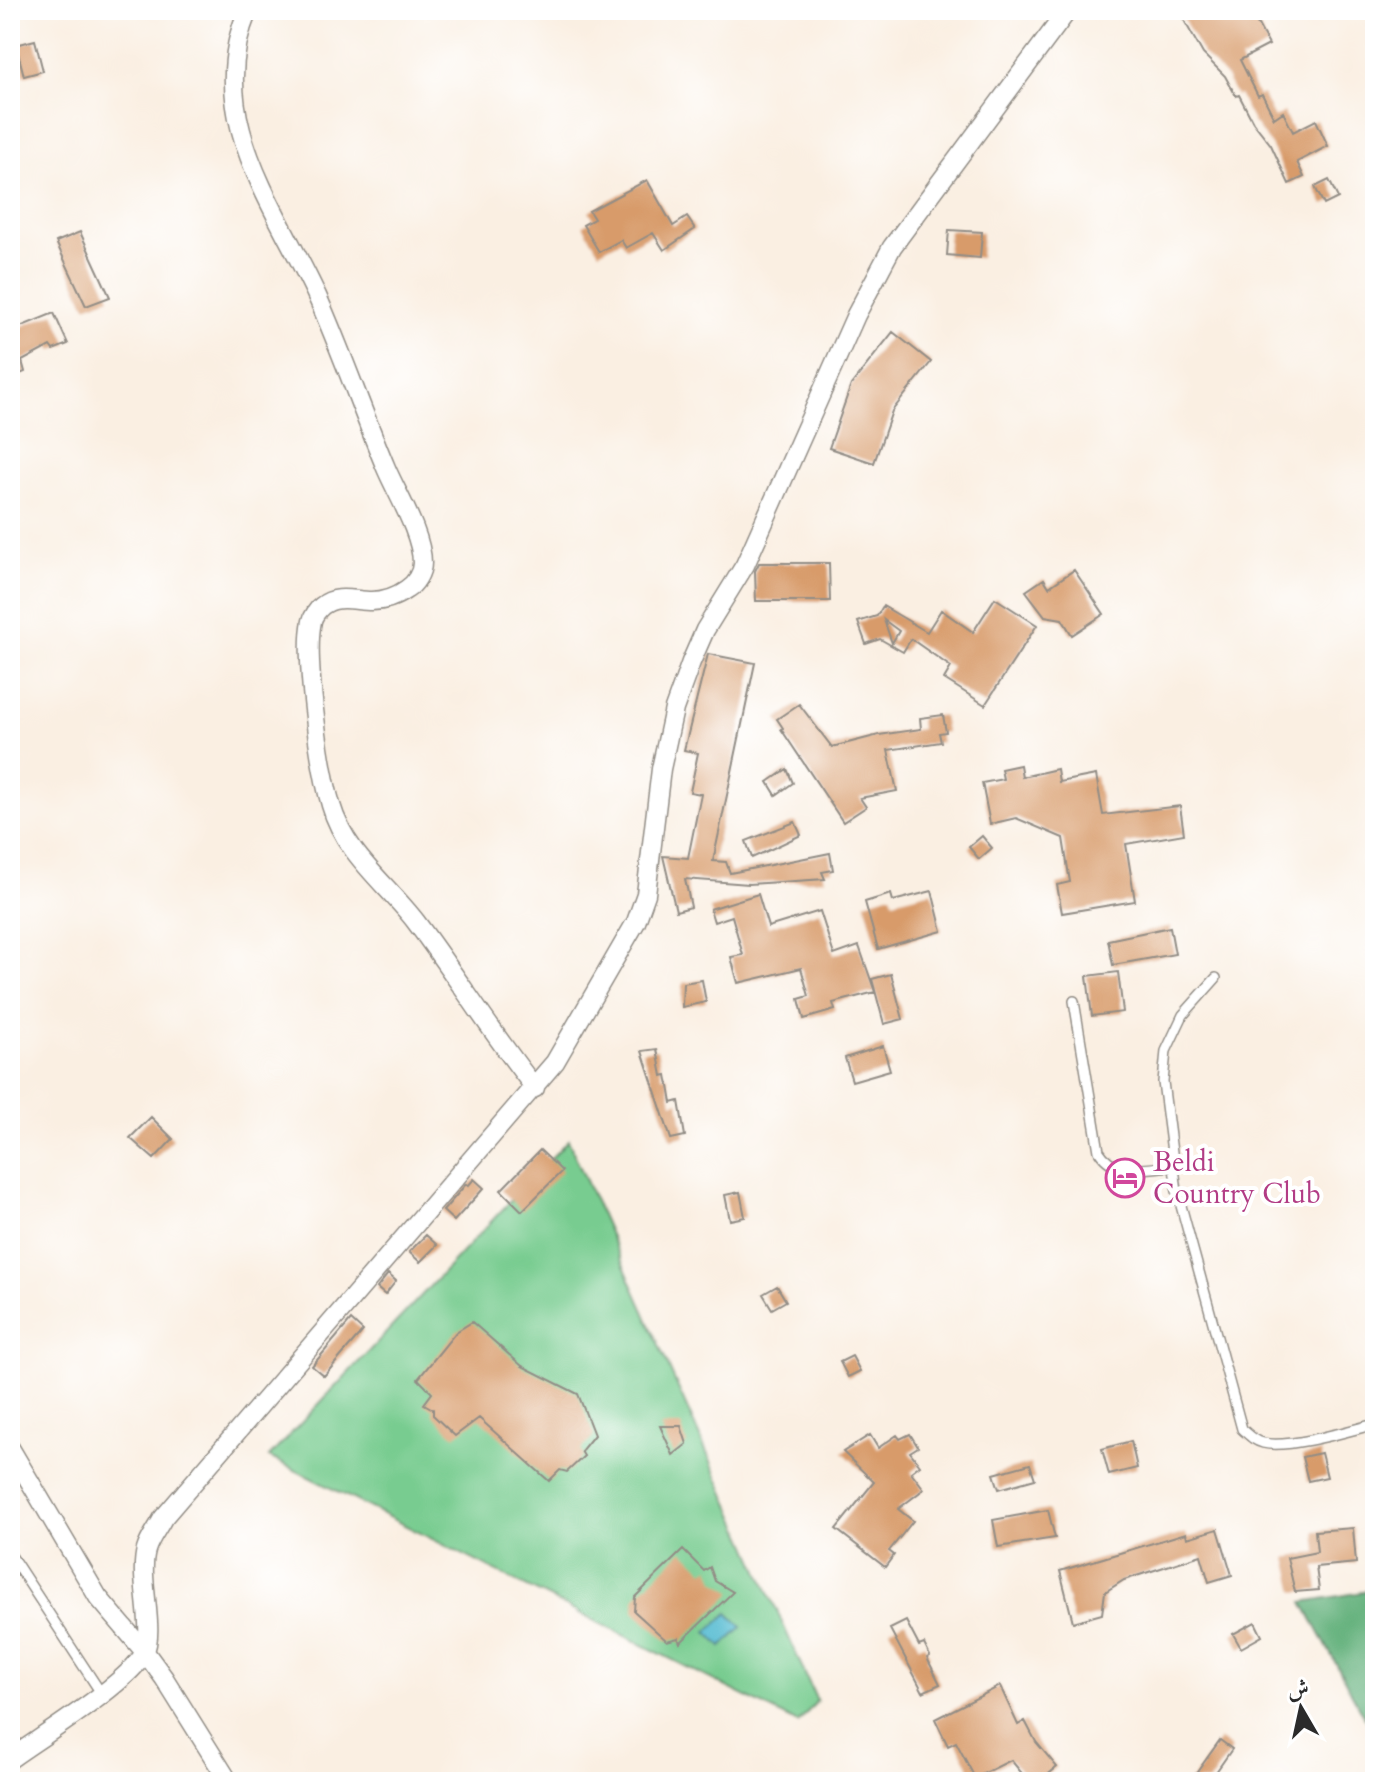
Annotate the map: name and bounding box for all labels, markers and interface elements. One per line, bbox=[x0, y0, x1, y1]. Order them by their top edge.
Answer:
place label: Beldi Country Club bbox=[1153, 1143, 1321, 1213]
hotel icon: Beldi Country Club bbox=[1104, 1157, 1146, 1199]
north arrow bbox=[1261, 1668, 1341, 1748]
text: ش bbox=[1285, 1673, 1311, 1706]

